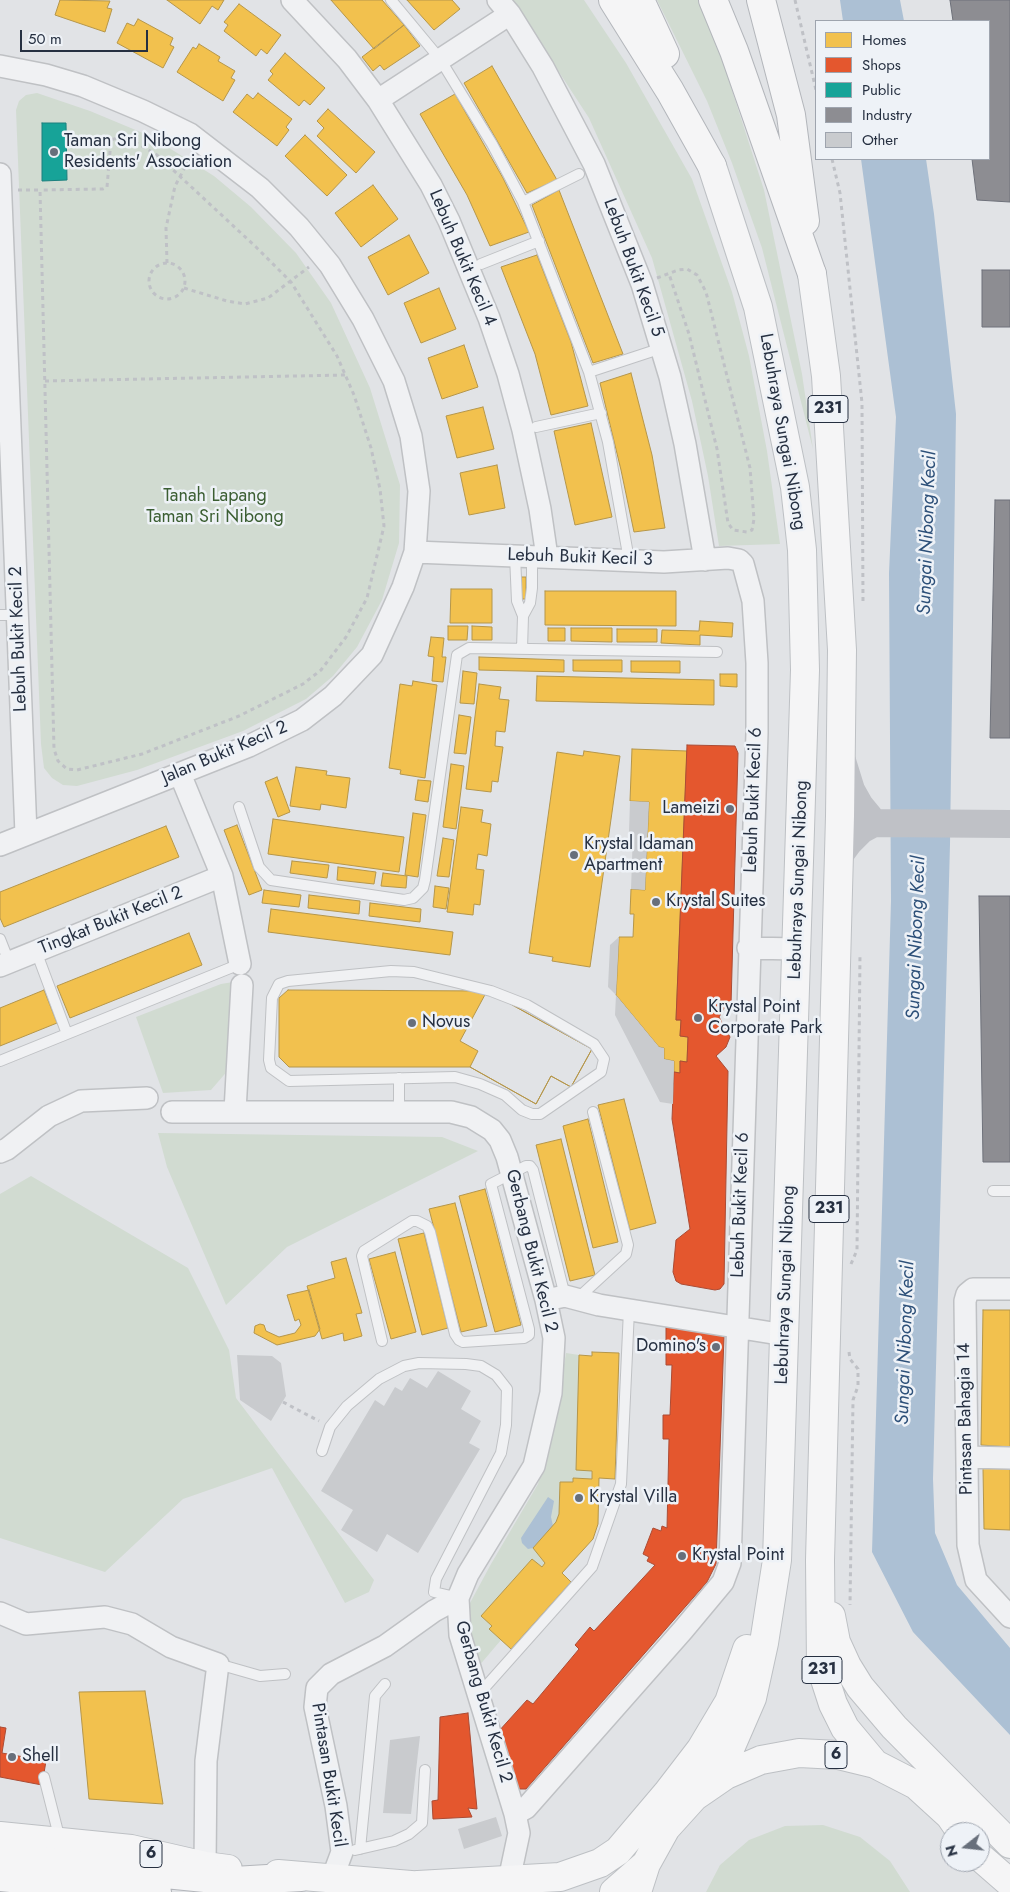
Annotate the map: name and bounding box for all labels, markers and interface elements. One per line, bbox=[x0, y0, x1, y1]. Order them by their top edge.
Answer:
scale bar bbox=[22, 20, 150, 52]
legend bbox=[815, 20, 990, 160]
text: 50 m bbox=[28, 28, 62, 50]
text: Homes bbox=[862, 29, 906, 51]
text: Shops bbox=[862, 54, 901, 76]
text: Public bbox=[862, 79, 901, 101]
text: Industry bbox=[862, 104, 912, 126]
text: Other bbox=[862, 129, 898, 151]
place label: Taman Sri Nibong Residents' Association bbox=[64, 131, 232, 173]
marker: Taman Sri Nibong Residents' Association bbox=[48, 146, 60, 158]
street label: Lebuh Bukit Kecil 4 bbox=[424, 187, 500, 329]
street label: Lebuh Bukit Kecil 5 bbox=[598, 196, 668, 340]
street label: Lebuhraya Sungai Nibong bbox=[754, 332, 810, 532]
road number: 231 bbox=[808, 396, 848, 422]
water label: Sungai Nibong Kecil bbox=[914, 451, 942, 615]
park label: Tanah Lapang Taman Sri Nibong bbox=[146, 486, 284, 528]
street label: Lebuh Bukit Kecil 3 bbox=[507, 545, 653, 571]
street label: Lebuh Bukit Kecil 2 bbox=[6, 566, 32, 712]
street label: Jalan Bukit Kecil 2 bbox=[159, 717, 291, 789]
street label: Lebuh Bukit Kecil 6 bbox=[741, 727, 767, 873]
street label: Lebuhraya Sungai Nibong bbox=[785, 780, 813, 980]
place label: Lameizi bbox=[662, 798, 720, 820]
marker: Lameizi bbox=[724, 803, 736, 815]
place label: Krystal Idaman Apartment bbox=[584, 834, 694, 876]
marker: Krystal Idaman Apartment bbox=[568, 849, 580, 861]
water label: Sungai Nibong Kecil bbox=[903, 856, 931, 1020]
street label: Tingkat Bukit Kecil 2 bbox=[36, 882, 186, 960]
place label: Krystal Suites bbox=[666, 891, 765, 913]
marker: Krystal Suites bbox=[650, 896, 662, 908]
place label: Krystal Point Corporate Park bbox=[708, 997, 822, 1040]
place label: Novus bbox=[422, 1012, 470, 1034]
marker: Krystal Point Corporate Park bbox=[692, 1012, 704, 1024]
marker: Novus bbox=[406, 1017, 418, 1029]
street label: Lebuh Bukit Kecil 6 bbox=[728, 1132, 754, 1278]
street label: Gerbang Bukit Kecil 2 bbox=[500, 1167, 562, 1335]
street label: Lebuhraya Sungai Nibong bbox=[772, 1185, 800, 1385]
road number: 231 bbox=[809, 1196, 849, 1222]
water label: Sungai Nibong Kecil bbox=[892, 1261, 920, 1425]
place label: Domino's bbox=[636, 1336, 706, 1358]
marker: Domino's bbox=[710, 1341, 722, 1353]
street label: Pintasan Bahagia 14 bbox=[954, 1343, 978, 1495]
place label: Krystal Villa bbox=[589, 1487, 677, 1509]
marker: Krystal Villa bbox=[573, 1492, 585, 1504]
place label: Krystal Point bbox=[692, 1545, 784, 1567]
marker: Krystal Point bbox=[676, 1550, 688, 1562]
street label: Gerbang Bukit Kecil 2 bbox=[450, 1619, 516, 1785]
road number: 231 bbox=[802, 1656, 842, 1684]
street label: Pintasan Bukit Kecil bbox=[306, 1701, 350, 1849]
road number: 6 bbox=[825, 1742, 847, 1768]
place label: Shell bbox=[22, 1746, 59, 1768]
marker: Shell bbox=[6, 1751, 18, 1763]
north arrow bbox=[940, 1822, 990, 1872]
road number: 6 bbox=[140, 1840, 162, 1868]
text: N bbox=[940, 1843, 963, 1859]

